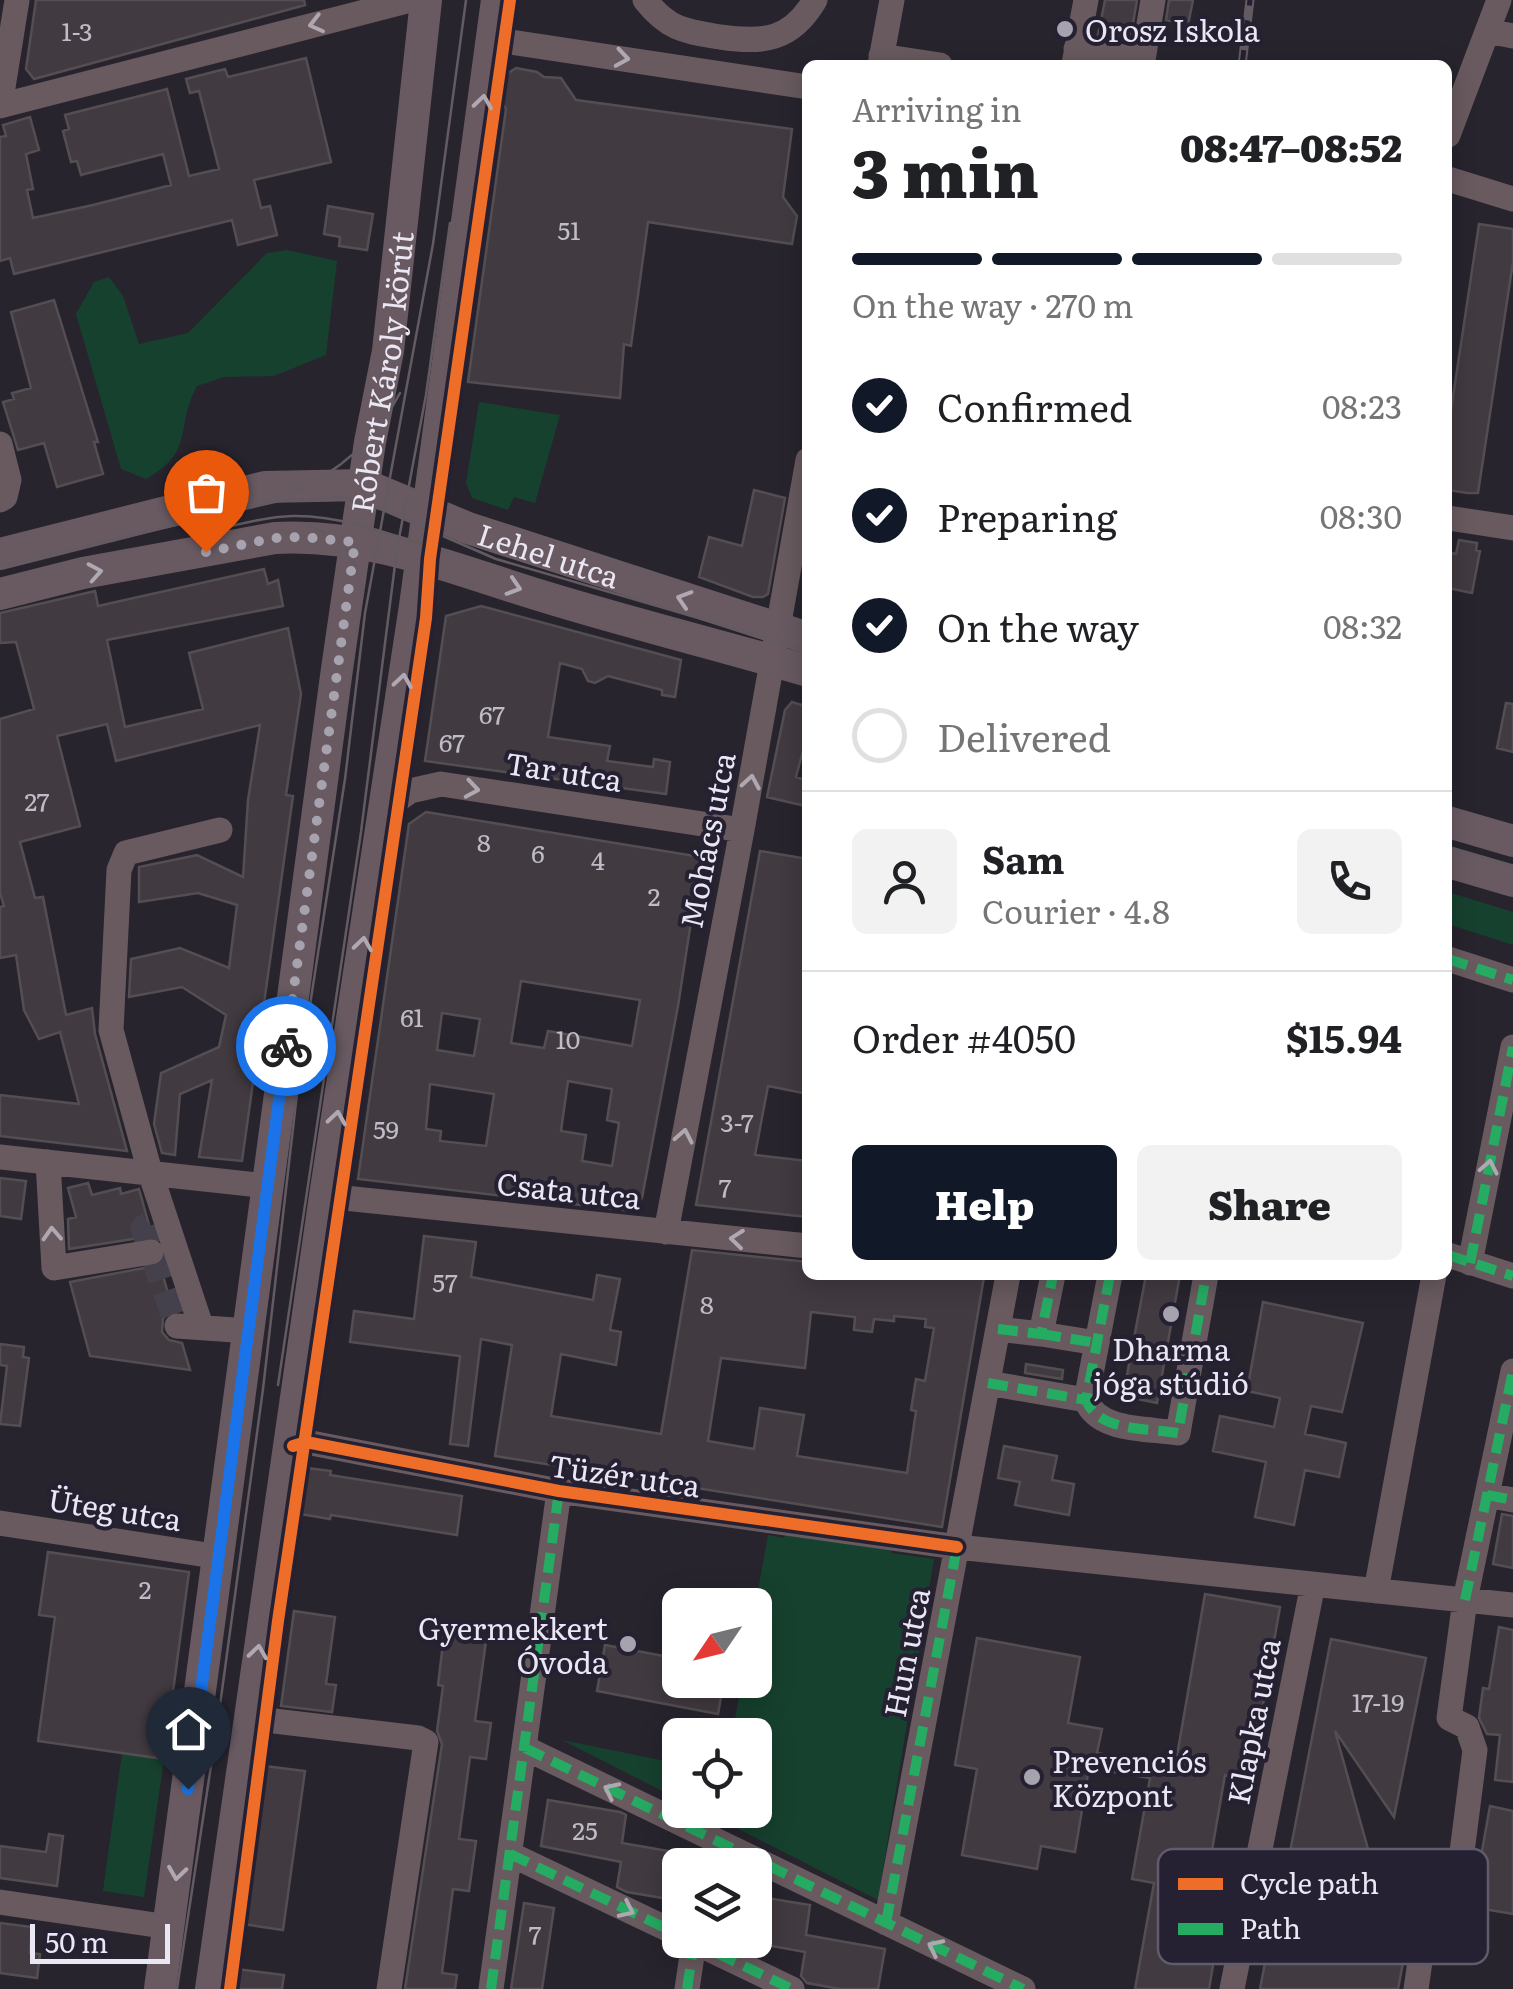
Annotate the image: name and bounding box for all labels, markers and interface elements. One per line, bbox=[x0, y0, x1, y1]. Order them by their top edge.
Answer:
place label: Orosz Iskola bbox=[1085, 7, 1261, 51]
house number: 1-3 bbox=[61, 12, 93, 49]
one-way arrow bbox=[308, 13, 325, 34]
marker: Orosz Iskola bbox=[1054, 18, 1076, 40]
one-way arrow bbox=[614, 47, 630, 68]
text: Arriving in bbox=[852, 84, 1022, 132]
one-way arrow bbox=[471, 93, 492, 110]
text: 08:47–08:52 bbox=[1180, 117, 1402, 174]
text: 3 min bbox=[852, 121, 1039, 218]
house number: 51 bbox=[558, 211, 580, 248]
street label: Róbert Károly körút bbox=[338, 229, 423, 516]
text: On the way · 270 m bbox=[852, 280, 1133, 328]
text: Confirmed bbox=[937, 377, 1132, 434]
icon: check bbox=[852, 378, 907, 433]
text: 08:23 bbox=[1322, 381, 1402, 429]
pin bbox=[164, 450, 249, 553]
icon: bag bbox=[179, 465, 234, 520]
text: Preparing bbox=[937, 487, 1117, 544]
icon: check bbox=[852, 488, 907, 543]
text: 08:30 bbox=[1320, 491, 1402, 539]
street label: Lehel utca bbox=[472, 511, 626, 598]
one-way arrow bbox=[87, 562, 103, 583]
one-way arrow bbox=[504, 575, 521, 595]
one-way arrow bbox=[677, 590, 694, 611]
text: On the way bbox=[937, 597, 1139, 654]
icon: check bbox=[852, 598, 907, 653]
text: 08:32 bbox=[1323, 601, 1402, 649]
one-way arrow bbox=[392, 672, 413, 689]
house number: 67 bbox=[479, 695, 505, 732]
text: Delivered bbox=[937, 707, 1111, 764]
house number: 67 bbox=[439, 723, 465, 760]
street label: Tar utca bbox=[503, 739, 626, 801]
street label: Mohács utca bbox=[667, 747, 745, 932]
one-way arrow bbox=[740, 774, 761, 790]
one-way arrow bbox=[463, 777, 480, 798]
house number: 27 bbox=[24, 782, 50, 819]
house number: 8 bbox=[477, 823, 491, 860]
button: person bbox=[852, 829, 957, 934]
text: Sam bbox=[982, 829, 1065, 886]
button: phone bbox=[1297, 829, 1402, 934]
house number: 6 bbox=[531, 834, 545, 871]
house number: 4 bbox=[591, 841, 605, 878]
house number: 2 bbox=[648, 877, 660, 914]
text: Courier · 4.8 bbox=[982, 886, 1170, 934]
one-way arrow bbox=[352, 936, 373, 952]
courier bbox=[236, 996, 336, 1096]
house number: 61 bbox=[400, 998, 424, 1035]
text: Order #4050 bbox=[852, 1008, 1076, 1065]
text: $15.94 bbox=[1286, 1008, 1402, 1065]
icon: bike bbox=[259, 1019, 314, 1074]
house number: 10 bbox=[556, 1020, 580, 1057]
house number: 3-7 bbox=[720, 1103, 754, 1140]
one-way arrow bbox=[326, 1110, 347, 1127]
house number: 59 bbox=[373, 1110, 399, 1147]
one-way arrow bbox=[672, 1128, 693, 1145]
button: Help bbox=[852, 1145, 1117, 1260]
button: Share bbox=[1137, 1145, 1402, 1260]
one-way arrow bbox=[1478, 1159, 1499, 1176]
street label: Csata utca bbox=[495, 1160, 644, 1219]
house number: 7 bbox=[719, 1168, 732, 1205]
one-way arrow bbox=[42, 1226, 63, 1242]
one-way arrow bbox=[728, 1228, 744, 1250]
house number: 57 bbox=[432, 1263, 458, 1300]
house number: 8 bbox=[700, 1285, 714, 1322]
marker: Dharma jóga stúdió bbox=[1160, 1303, 1182, 1325]
place label: Dharma jóga stúdió bbox=[1093, 1326, 1249, 1404]
street label: Tüzér utca bbox=[547, 1442, 704, 1506]
street label: Üteg utca bbox=[45, 1476, 186, 1540]
house number: 2 bbox=[139, 1570, 151, 1607]
street label: Hun utca bbox=[871, 1583, 939, 1720]
north arrow bbox=[662, 1588, 772, 1698]
map controls bbox=[662, 1588, 772, 1958]
place label: Gyermekkert Óvoda bbox=[418, 1605, 609, 1683]
marker: Gyermekkert Óvoda bbox=[617, 1633, 639, 1655]
street label: Klapka utca bbox=[1214, 1633, 1290, 1808]
one-way arrow bbox=[246, 1644, 267, 1660]
house number: 17-19 bbox=[1352, 1683, 1404, 1720]
pin bbox=[146, 1687, 231, 1790]
icon: home bbox=[161, 1702, 216, 1757]
button: locate bbox=[662, 1718, 772, 1828]
place label: Prevenciós Központ bbox=[1052, 1738, 1207, 1816]
marker: Prevenciós Központ bbox=[1021, 1766, 1043, 1788]
one-way arrow bbox=[603, 1782, 621, 1802]
house number: 25 bbox=[572, 1811, 598, 1848]
button: layers bbox=[662, 1848, 772, 1958]
legend bbox=[1158, 1849, 1488, 1964]
text: Cycle path bbox=[1240, 1861, 1379, 1903]
one-way arrow bbox=[167, 1865, 188, 1882]
one-way arrow bbox=[616, 1897, 634, 1917]
text: Path bbox=[1240, 1906, 1301, 1948]
house number: 7 bbox=[529, 1915, 542, 1952]
scale bar bbox=[30, 1919, 170, 1964]
text: 50 m bbox=[45, 1920, 108, 1962]
one-way arrow bbox=[927, 1939, 945, 1959]

